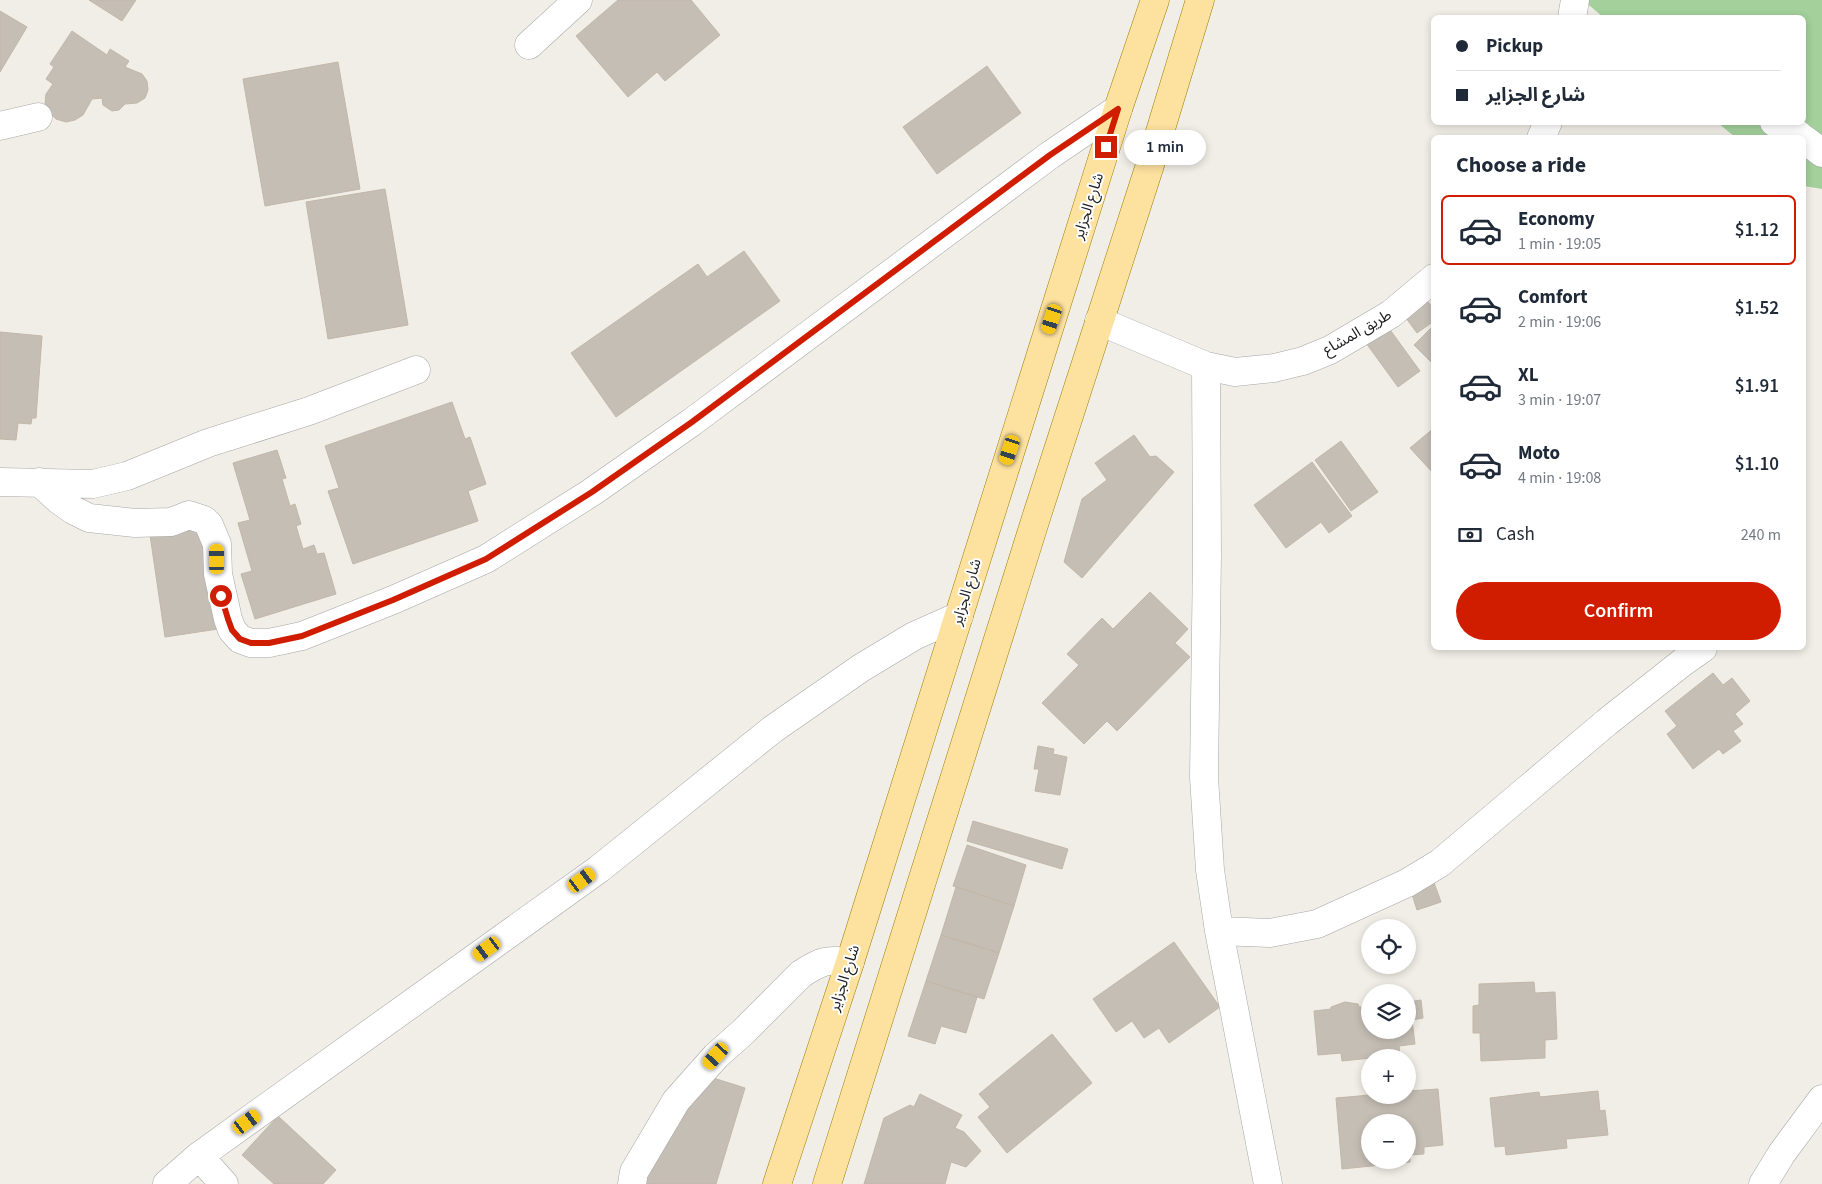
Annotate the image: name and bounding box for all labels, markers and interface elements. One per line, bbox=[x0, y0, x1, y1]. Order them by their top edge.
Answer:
text: Pickup bbox=[1486, 33, 1543, 60]
text: شارع الجزاير bbox=[1486, 82, 1585, 109]
callout: 1 min bbox=[1124, 130, 1206, 164]
route end bbox=[1095, 136, 1117, 158]
text: 1 min bbox=[1146, 136, 1184, 158]
text: Choose a ride bbox=[1456, 149, 1586, 181]
street label: شارع الجزاير bbox=[1068, 170, 1110, 243]
text: Economy bbox=[1518, 206, 1595, 233]
icon: car bbox=[1458, 208, 1503, 253]
text: $1.12 bbox=[1735, 217, 1779, 244]
text: 1 min · 19:05 bbox=[1518, 233, 1601, 255]
text: Comfort bbox=[1518, 284, 1588, 311]
icon: car bbox=[1458, 286, 1503, 331]
text: $1.52 bbox=[1735, 295, 1779, 322]
car bbox=[1040, 302, 1063, 336]
street label: طريق المشاع bbox=[1319, 304, 1396, 361]
text: 2 min · 19:06 bbox=[1518, 311, 1601, 333]
text: XL bbox=[1518, 362, 1539, 389]
icon: car bbox=[1458, 364, 1503, 409]
text: $1.91 bbox=[1735, 373, 1779, 400]
text: 3 min · 19:07 bbox=[1518, 389, 1601, 411]
car bbox=[998, 433, 1021, 467]
text: Moto bbox=[1518, 440, 1560, 467]
icon: car bbox=[1458, 442, 1503, 487]
text: $1.10 bbox=[1735, 451, 1779, 478]
text: 4 min · 19:08 bbox=[1518, 467, 1601, 489]
icon: cash bbox=[1456, 521, 1484, 549]
text: Cash bbox=[1496, 521, 1535, 548]
text: 240 m bbox=[1741, 524, 1781, 546]
car bbox=[209, 544, 224, 574]
street label: شارع الجزاير bbox=[946, 556, 988, 629]
button: Confirm bbox=[1456, 582, 1781, 640]
route start bbox=[210, 585, 232, 607]
car bbox=[565, 865, 598, 895]
map controls bbox=[1361, 919, 1416, 1169]
button: locate bbox=[1361, 919, 1416, 974]
car bbox=[470, 934, 503, 964]
street label: شارع الجزاير bbox=[824, 942, 866, 1015]
button: layers bbox=[1361, 984, 1416, 1039]
car bbox=[700, 1040, 731, 1072]
button: + bbox=[1361, 1049, 1416, 1104]
car bbox=[230, 1107, 263, 1137]
button: − bbox=[1361, 1114, 1416, 1169]

